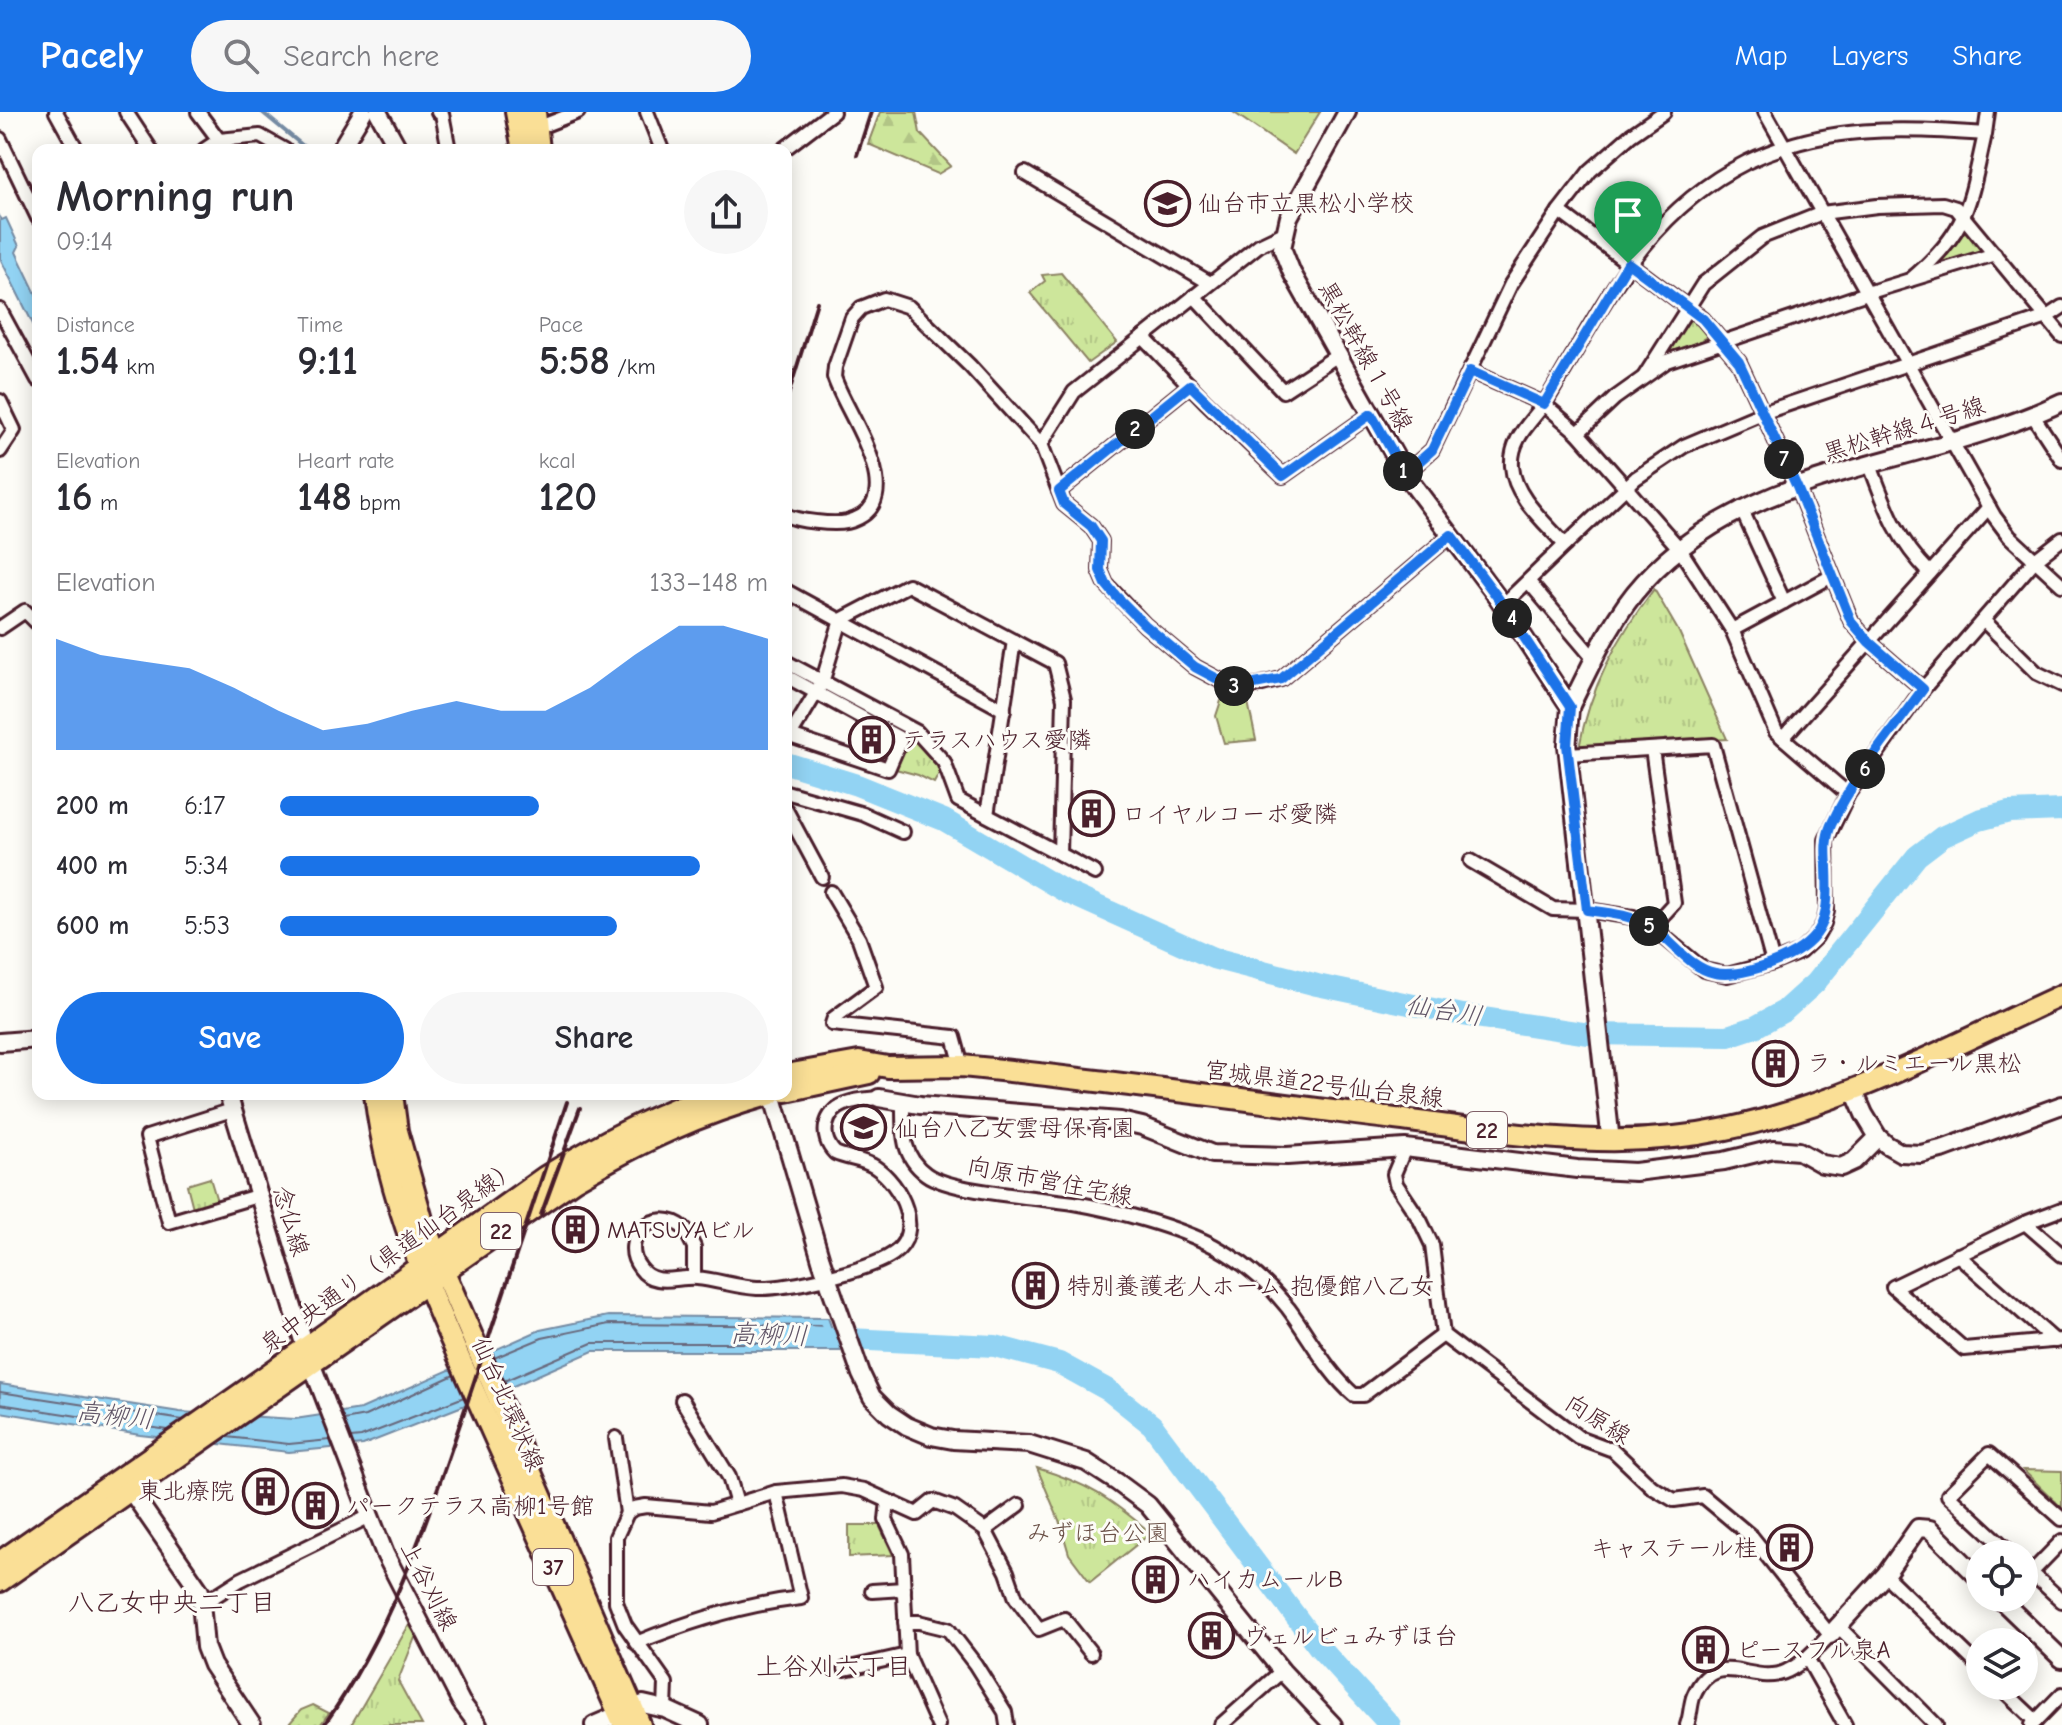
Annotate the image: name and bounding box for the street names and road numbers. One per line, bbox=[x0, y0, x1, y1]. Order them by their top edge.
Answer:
street label: 黒松幹線１号線 bbox=[1313, 276, 1419, 436]
street label: 黒松幹線４号線 bbox=[1820, 391, 1988, 467]
street label: 宮城県道22号仙台泉線 bbox=[1203, 1055, 1445, 1113]
road number: 22 bbox=[1467, 1112, 1507, 1148]
street label: 向原市営住宅線 bbox=[965, 1151, 1135, 1211]
street label: 泉中央通り（県道仙台泉線） bbox=[255, 1153, 523, 1359]
street label: 念仏線 bbox=[267, 1182, 315, 1260]
road number: 22 bbox=[481, 1213, 521, 1249]
street label: 仙台北環状線 bbox=[466, 1333, 550, 1475]
street label: 向原線 bbox=[1560, 1388, 1636, 1450]
street label: 上谷刈線 bbox=[395, 1537, 463, 1635]
road number: 37 bbox=[533, 1549, 573, 1585]

